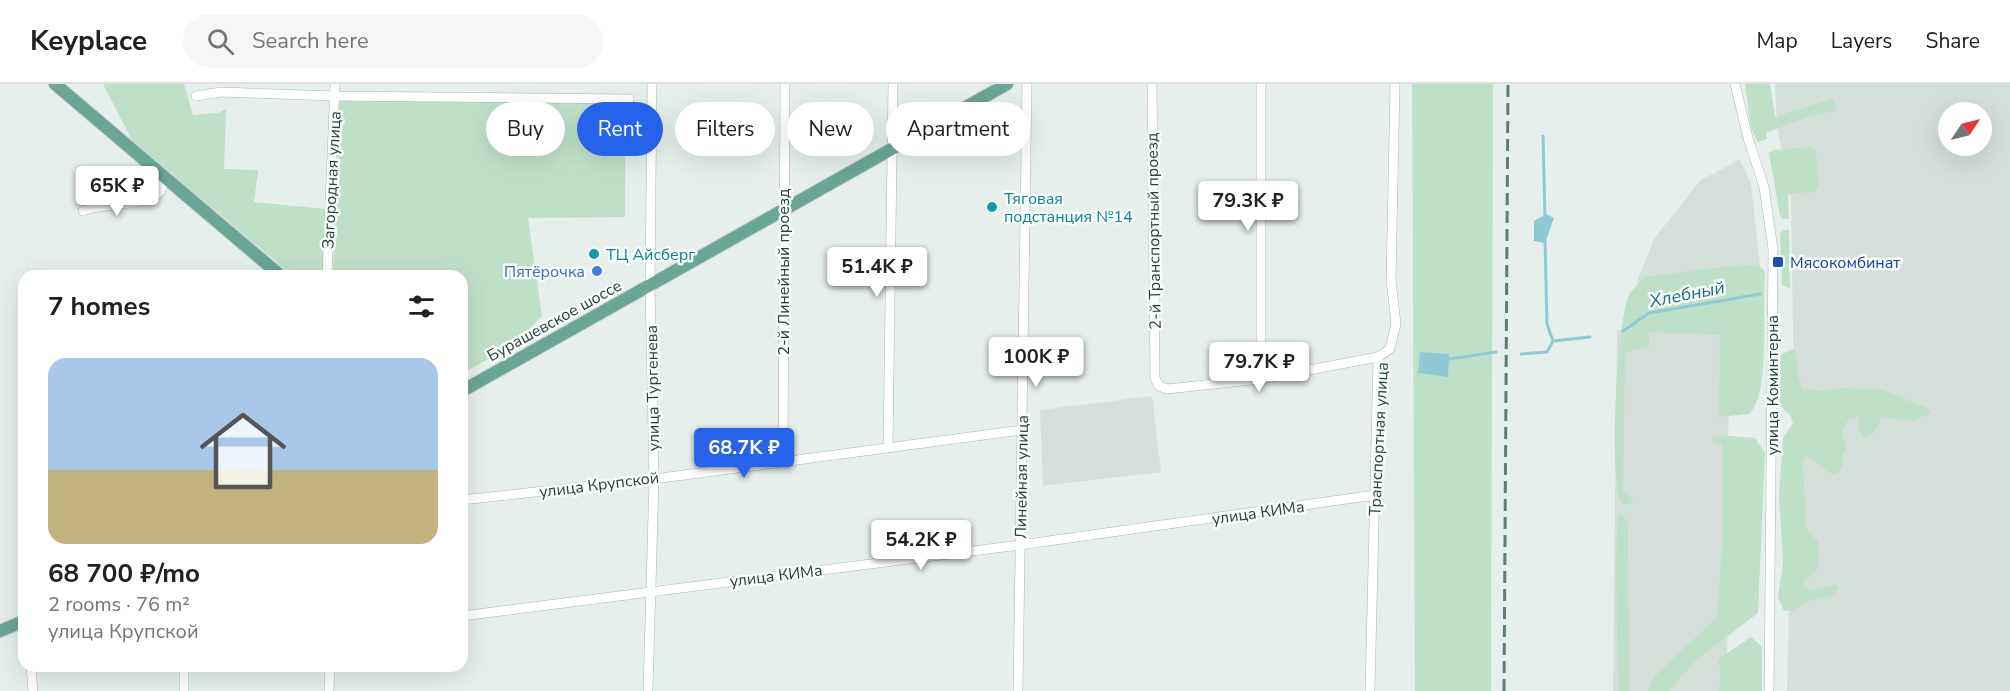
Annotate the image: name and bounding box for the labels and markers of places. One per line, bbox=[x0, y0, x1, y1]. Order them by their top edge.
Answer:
pin: 65K ₽ bbox=[75, 166, 159, 217]
pin: 79.3K ₽ bbox=[1193, 181, 1303, 232]
place label: Тяговая подстанция №14 bbox=[1004, 188, 1133, 228]
marker: Тяговая подстанция №14 bbox=[985, 200, 999, 214]
place label: ТЦ Айсберг bbox=[606, 244, 695, 266]
marker: ТЦ Айсберг bbox=[587, 247, 601, 261]
pin: 51.4K ₽ bbox=[822, 247, 932, 298]
place label: Мясокомбинат bbox=[1790, 252, 1901, 274]
marker: Мясокомбинат bbox=[1771, 255, 1785, 269]
place label: Пятёрочка bbox=[504, 261, 585, 283]
marker: Пятёрочка bbox=[590, 264, 604, 278]
pin: 100K ₽ bbox=[987, 337, 1085, 388]
pin: 79.7K ₽ bbox=[1204, 342, 1314, 393]
pin: 68.7K ₽ bbox=[689, 428, 799, 479]
pin: 54.2K ₽ bbox=[866, 520, 976, 571]

